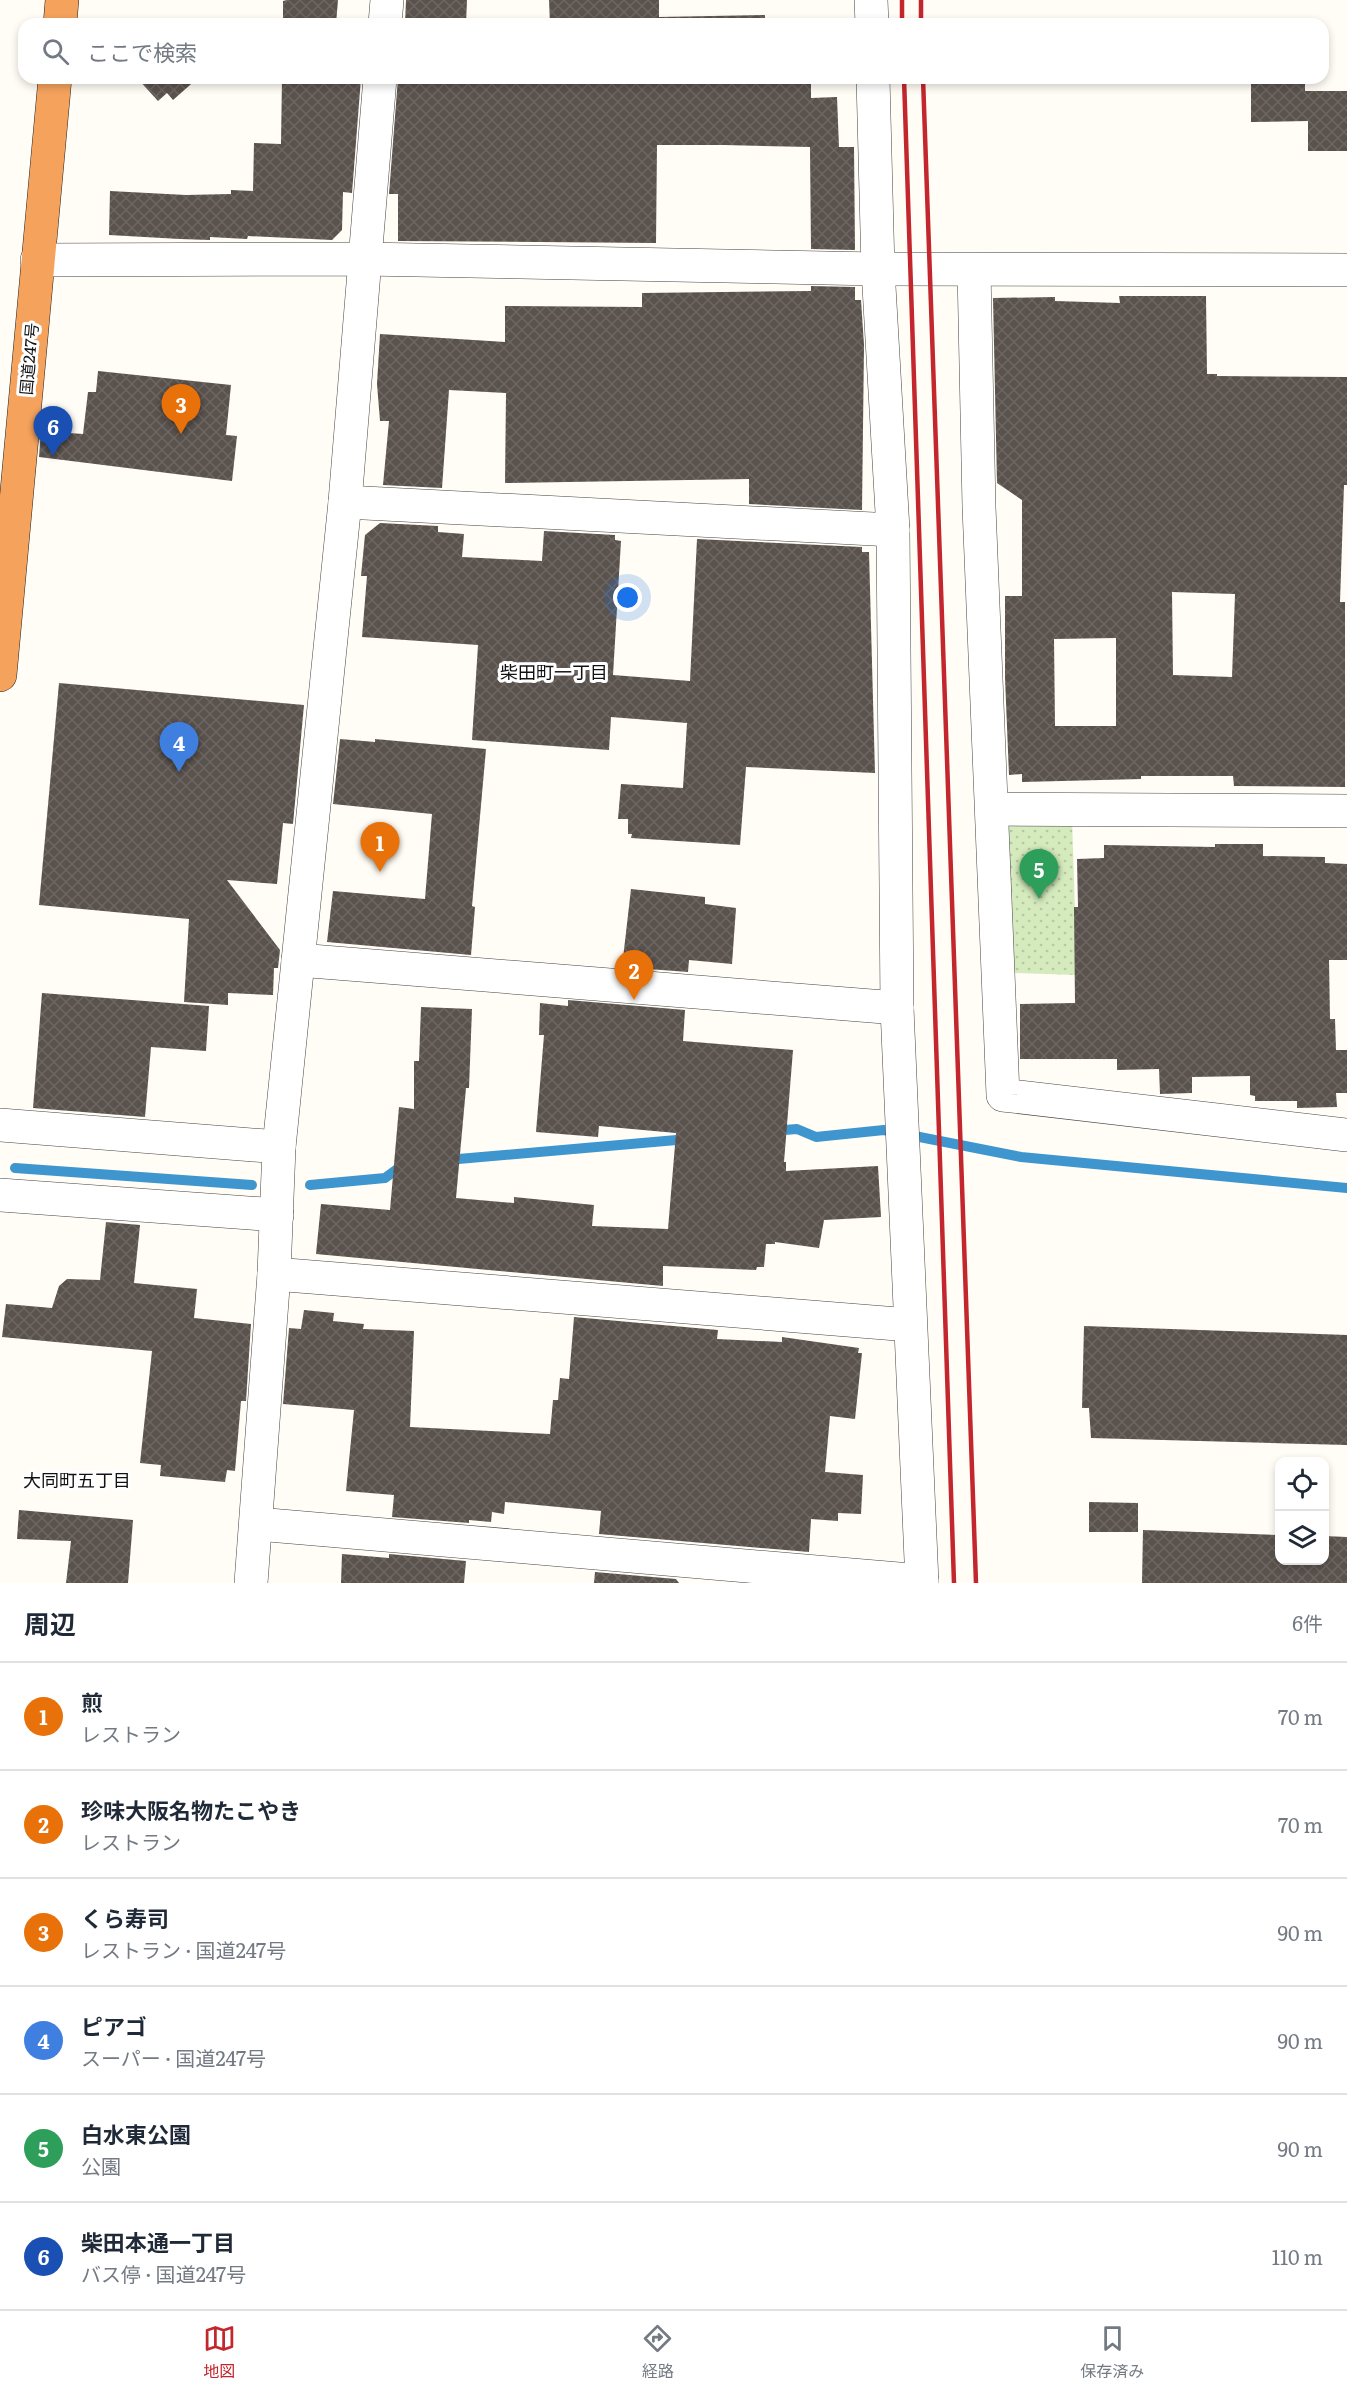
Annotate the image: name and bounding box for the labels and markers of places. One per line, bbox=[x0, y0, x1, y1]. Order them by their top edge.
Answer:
pin: 3 bbox=[162, 384, 201, 434]
pin: 6 bbox=[34, 406, 72, 456]
pin: 4 bbox=[160, 722, 198, 772]
pin: 1 bbox=[360, 822, 400, 872]
pin: 5 bbox=[1020, 850, 1058, 899]
pin: 2 bbox=[614, 950, 654, 1000]

